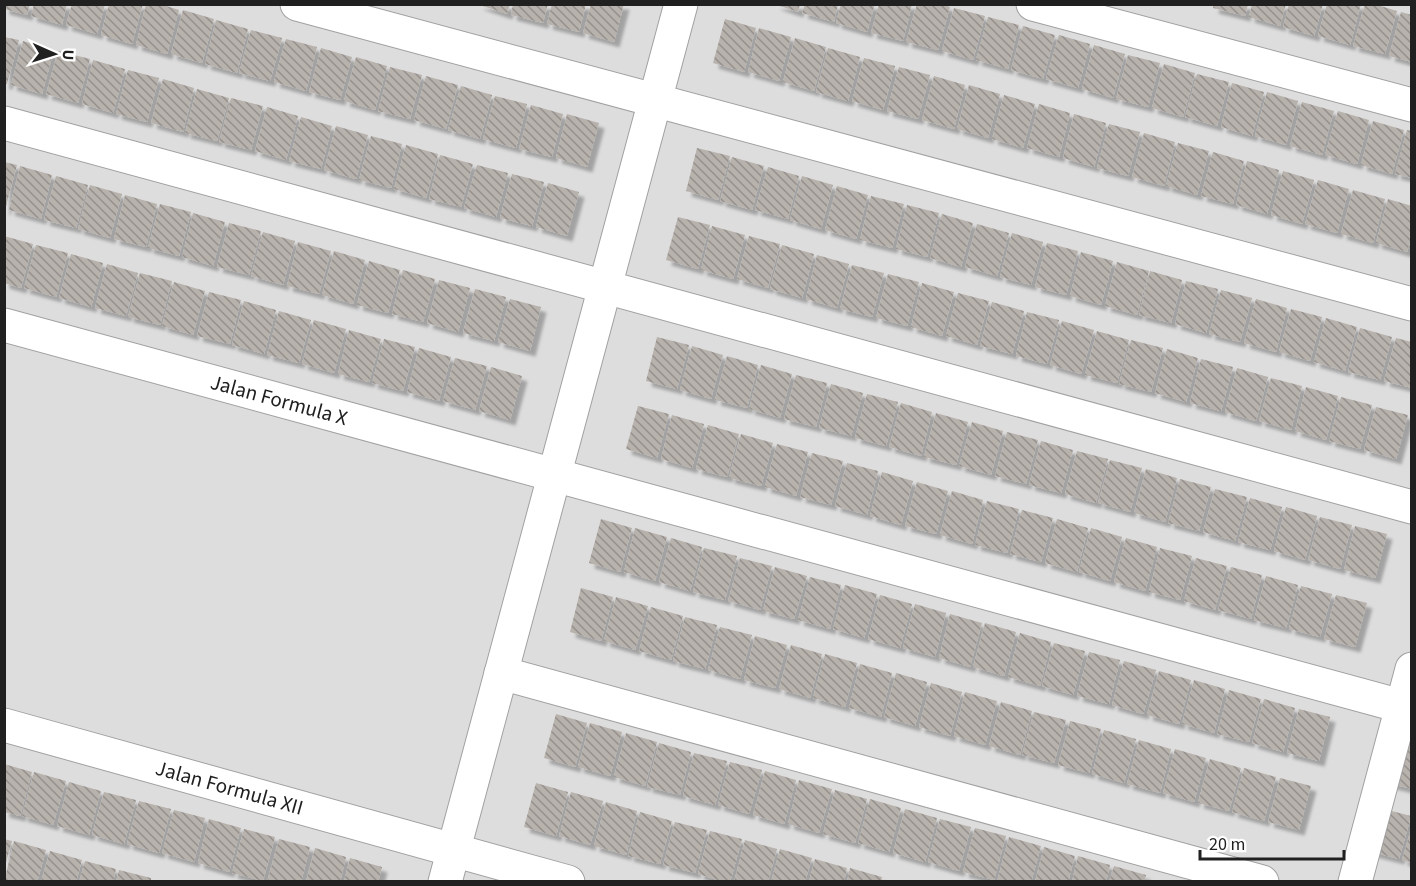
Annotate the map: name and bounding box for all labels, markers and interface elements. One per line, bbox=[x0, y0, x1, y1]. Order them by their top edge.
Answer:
north arrow bbox=[24, 24, 84, 84]
text: U bbox=[57, 49, 79, 61]
street label: Jalan Formula X bbox=[207, 367, 351, 433]
street label: Jalan Formula XII bbox=[152, 753, 307, 823]
scale bar bbox=[1200, 823, 1344, 861]
text: 20 m bbox=[1209, 832, 1245, 857]

